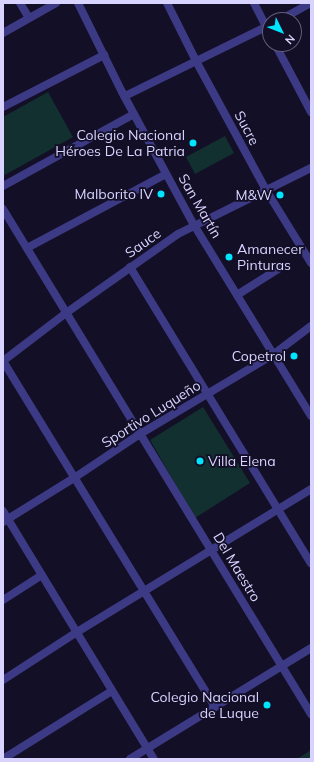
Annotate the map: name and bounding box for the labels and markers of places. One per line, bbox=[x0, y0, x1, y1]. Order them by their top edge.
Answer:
place label: Colegio Nacional Héroes De La Patria bbox=[55, 127, 185, 160]
marker: Colegio Nacional Héroes De La Patria bbox=[188, 138, 198, 148]
place label: Malborito IV bbox=[75, 186, 153, 202]
place label: M&W bbox=[235, 187, 272, 203]
marker: Malborito IV bbox=[156, 189, 166, 199]
marker: M&W bbox=[275, 190, 285, 200]
place label: Amanecer Pinturas bbox=[237, 241, 303, 274]
marker: Amanecer Pinturas bbox=[224, 252, 234, 262]
place label: Copetrol bbox=[232, 348, 286, 364]
marker: Copetrol bbox=[289, 351, 299, 361]
place label: Villa Elena bbox=[208, 453, 276, 469]
marker: Villa Elena bbox=[195, 456, 205, 466]
place label: Colegio Nacional de Luque bbox=[151, 689, 259, 722]
marker: Colegio Nacional de Luque bbox=[262, 700, 272, 710]

